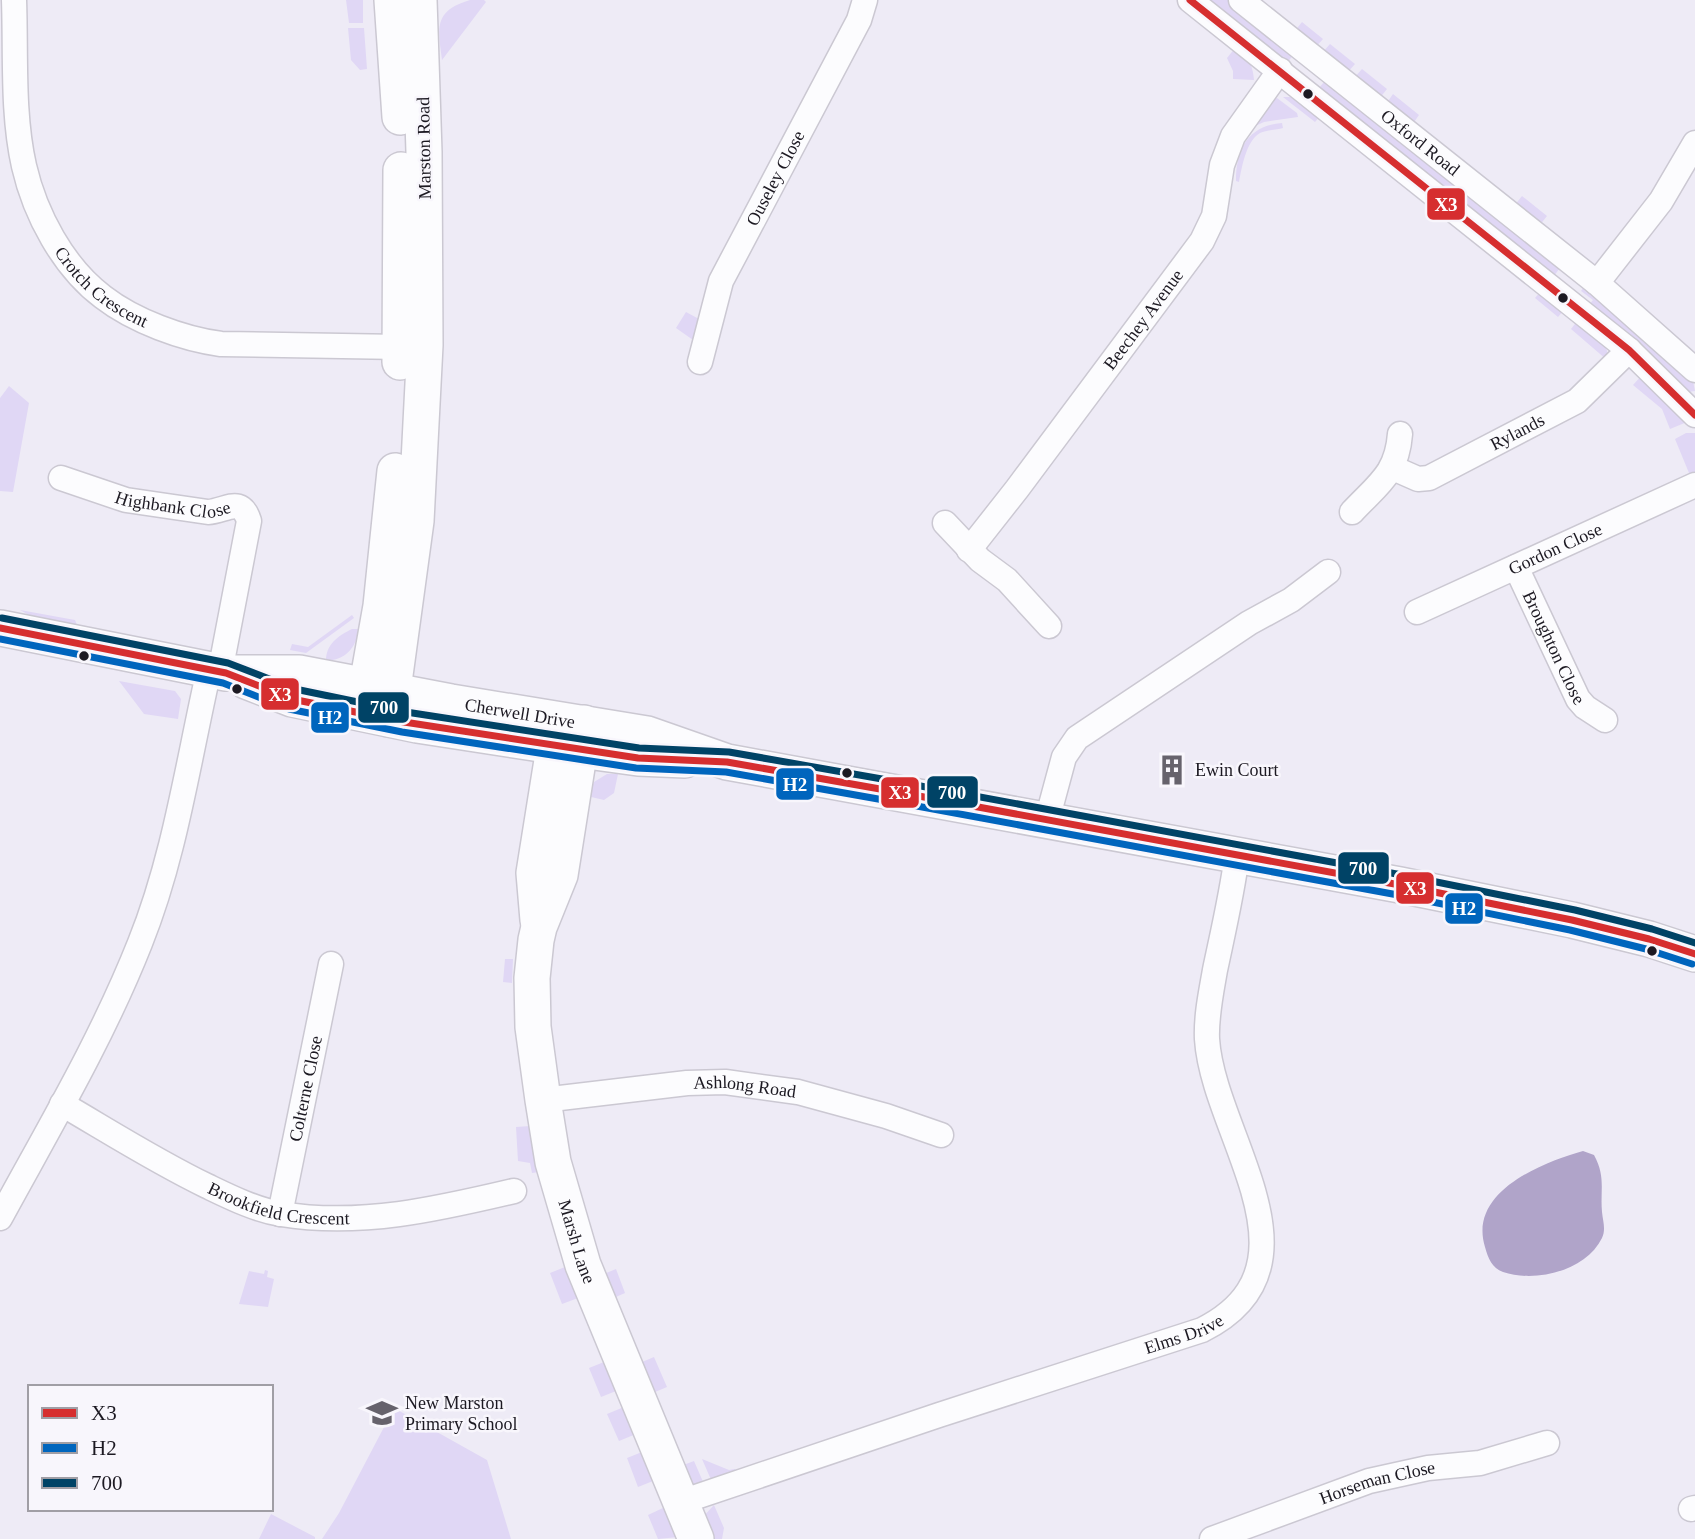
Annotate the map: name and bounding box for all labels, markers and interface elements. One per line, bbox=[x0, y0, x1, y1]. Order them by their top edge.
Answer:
unlabelled marker bbox=[1301, 87, 1315, 101]
street label: Marston Road bbox=[413, 97, 435, 199]
street label: Oxford Road bbox=[1377, 105, 1463, 180]
street label: Ouseley Close bbox=[742, 127, 809, 229]
line badge: X3 bbox=[1426, 187, 1466, 221]
text: X3 bbox=[1434, 194, 1458, 215]
street label: Crotch Crescent bbox=[51, 243, 151, 332]
street label: Beechey Avenue bbox=[1099, 265, 1187, 374]
unlabelled marker bbox=[1556, 291, 1570, 305]
street label: Rylands bbox=[1487, 410, 1548, 454]
street label: Highbank Close bbox=[112, 487, 233, 522]
street label: Gordon Close bbox=[1505, 519, 1605, 579]
street label: Broughton Close bbox=[1519, 588, 1588, 709]
unlabelled marker bbox=[77, 649, 91, 663]
line badge: X3 bbox=[260, 677, 300, 711]
unlabelled marker bbox=[230, 682, 244, 696]
text: X3 bbox=[268, 684, 292, 705]
line badge: 700 bbox=[357, 691, 410, 724]
street label: Cherwell Drive bbox=[463, 694, 577, 732]
text: 700 bbox=[370, 697, 398, 718]
line badge: H2 bbox=[310, 701, 350, 734]
text: H2 bbox=[318, 707, 342, 728]
building icon: Ewin Court bbox=[1155, 753, 1189, 787]
place label: Ewin Court bbox=[1195, 760, 1279, 780]
unlabelled marker bbox=[840, 766, 854, 780]
line badge: H2 bbox=[775, 767, 815, 801]
text: H2 bbox=[783, 774, 807, 795]
line badge: 700 bbox=[926, 775, 979, 809]
line badge: X3 bbox=[880, 776, 920, 809]
text: X3 bbox=[888, 782, 912, 803]
text: 700 bbox=[938, 782, 966, 803]
line badge: 700 bbox=[1337, 851, 1390, 885]
text: 700 bbox=[1349, 858, 1377, 879]
line badge: X3 bbox=[1395, 871, 1435, 905]
text: X3 bbox=[1403, 878, 1427, 899]
line badge: H2 bbox=[1444, 892, 1484, 925]
text: H2 bbox=[1452, 898, 1476, 919]
unlabelled marker bbox=[1645, 944, 1659, 958]
street label: Colterne Close bbox=[285, 1034, 326, 1143]
street label: Ashlong Road bbox=[693, 1072, 797, 1102]
street label: Brookfield Crescent bbox=[205, 1178, 350, 1228]
street label: Marsh Lane bbox=[555, 1197, 599, 1286]
street label: Elms Drive bbox=[1142, 1310, 1227, 1358]
legend bbox=[28, 1385, 273, 1511]
place label: New Marston Primary School bbox=[405, 1393, 518, 1434]
school or university icon: New Marston Primary School bbox=[365, 1396, 399, 1430]
text: X3 bbox=[91, 1401, 117, 1425]
text: H2 bbox=[91, 1436, 117, 1460]
street label: Horseman Close bbox=[1317, 1457, 1436, 1508]
text: 700 bbox=[91, 1471, 123, 1495]

